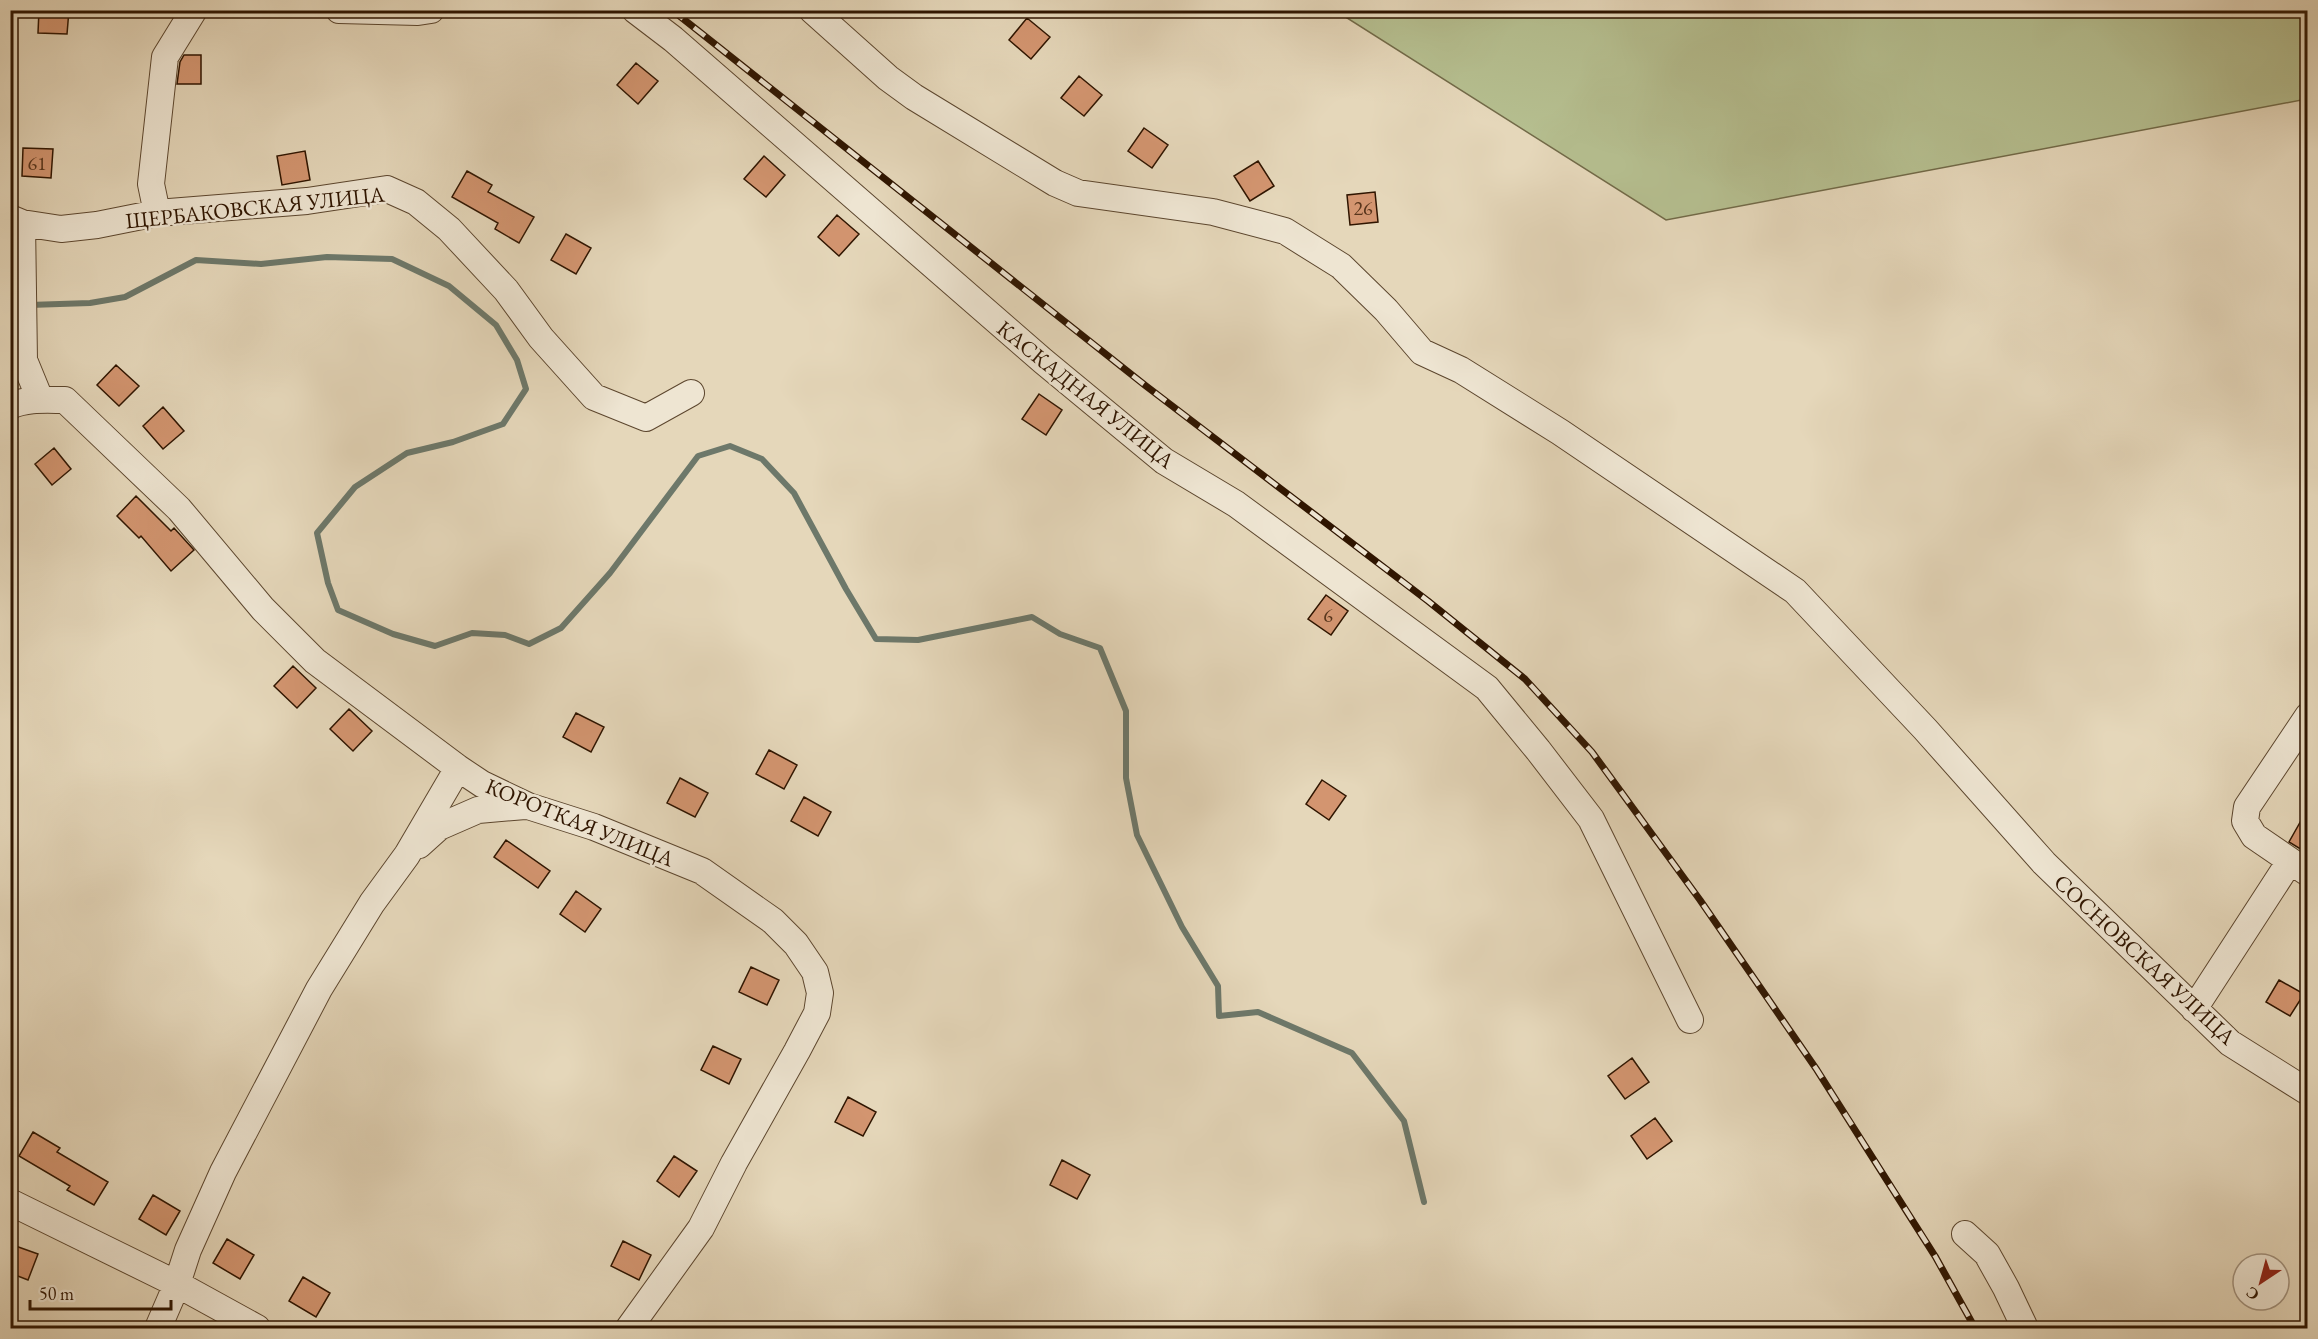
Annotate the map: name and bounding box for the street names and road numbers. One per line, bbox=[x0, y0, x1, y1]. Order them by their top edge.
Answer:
street label: ЩЕРБАКОВСКАЯ УЛИЦА bbox=[124, 179, 387, 236]
street label: КАСКАДНАЯ УЛИЦА bbox=[991, 314, 1181, 475]
street label: КОРОТКАЯ УЛИЦА bbox=[481, 771, 679, 874]
street label: СОСНОВСКАЯ УЛИЦА bbox=[2048, 868, 2242, 1052]

